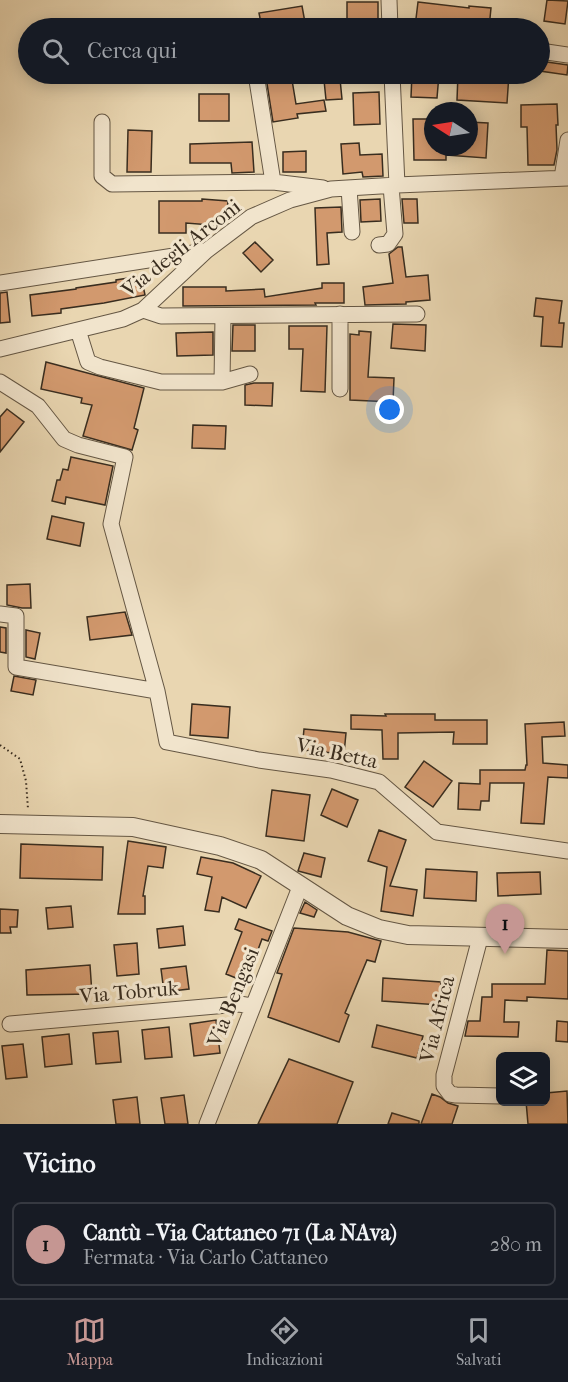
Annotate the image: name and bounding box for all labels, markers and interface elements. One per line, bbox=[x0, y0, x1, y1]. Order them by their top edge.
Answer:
search box bbox=[18, 18, 550, 84]
icon: search bbox=[39, 35, 72, 68]
text: Cerca qui bbox=[87, 38, 177, 64]
north arrow bbox=[424, 102, 478, 156]
street label: Via degli Arconi bbox=[116, 194, 245, 302]
your location bbox=[375, 395, 404, 424]
street label: Via Betta bbox=[293, 732, 380, 773]
pin: 1 bbox=[486, 904, 524, 954]
street label: Via Bengasi bbox=[202, 944, 264, 1051]
street label: Via Africa bbox=[414, 973, 459, 1066]
street label: Via Tobruk bbox=[77, 976, 180, 1008]
map controls bbox=[496, 1052, 550, 1106]
button: layers bbox=[496, 1052, 550, 1106]
text: Vicino bbox=[24, 1148, 96, 1179]
text: Cantù - Via Cattaneo 71 (La NAva) bbox=[83, 1220, 397, 1246]
text: 1 bbox=[42, 1233, 49, 1256]
text: 280 m bbox=[490, 1233, 542, 1256]
text: Fermata · Via Carlo Cattaneo bbox=[83, 1246, 328, 1269]
tab: Mappa bbox=[66, 1314, 113, 1369]
tab: Indicazioni bbox=[246, 1314, 323, 1369]
tab: Salvati bbox=[456, 1314, 502, 1369]

